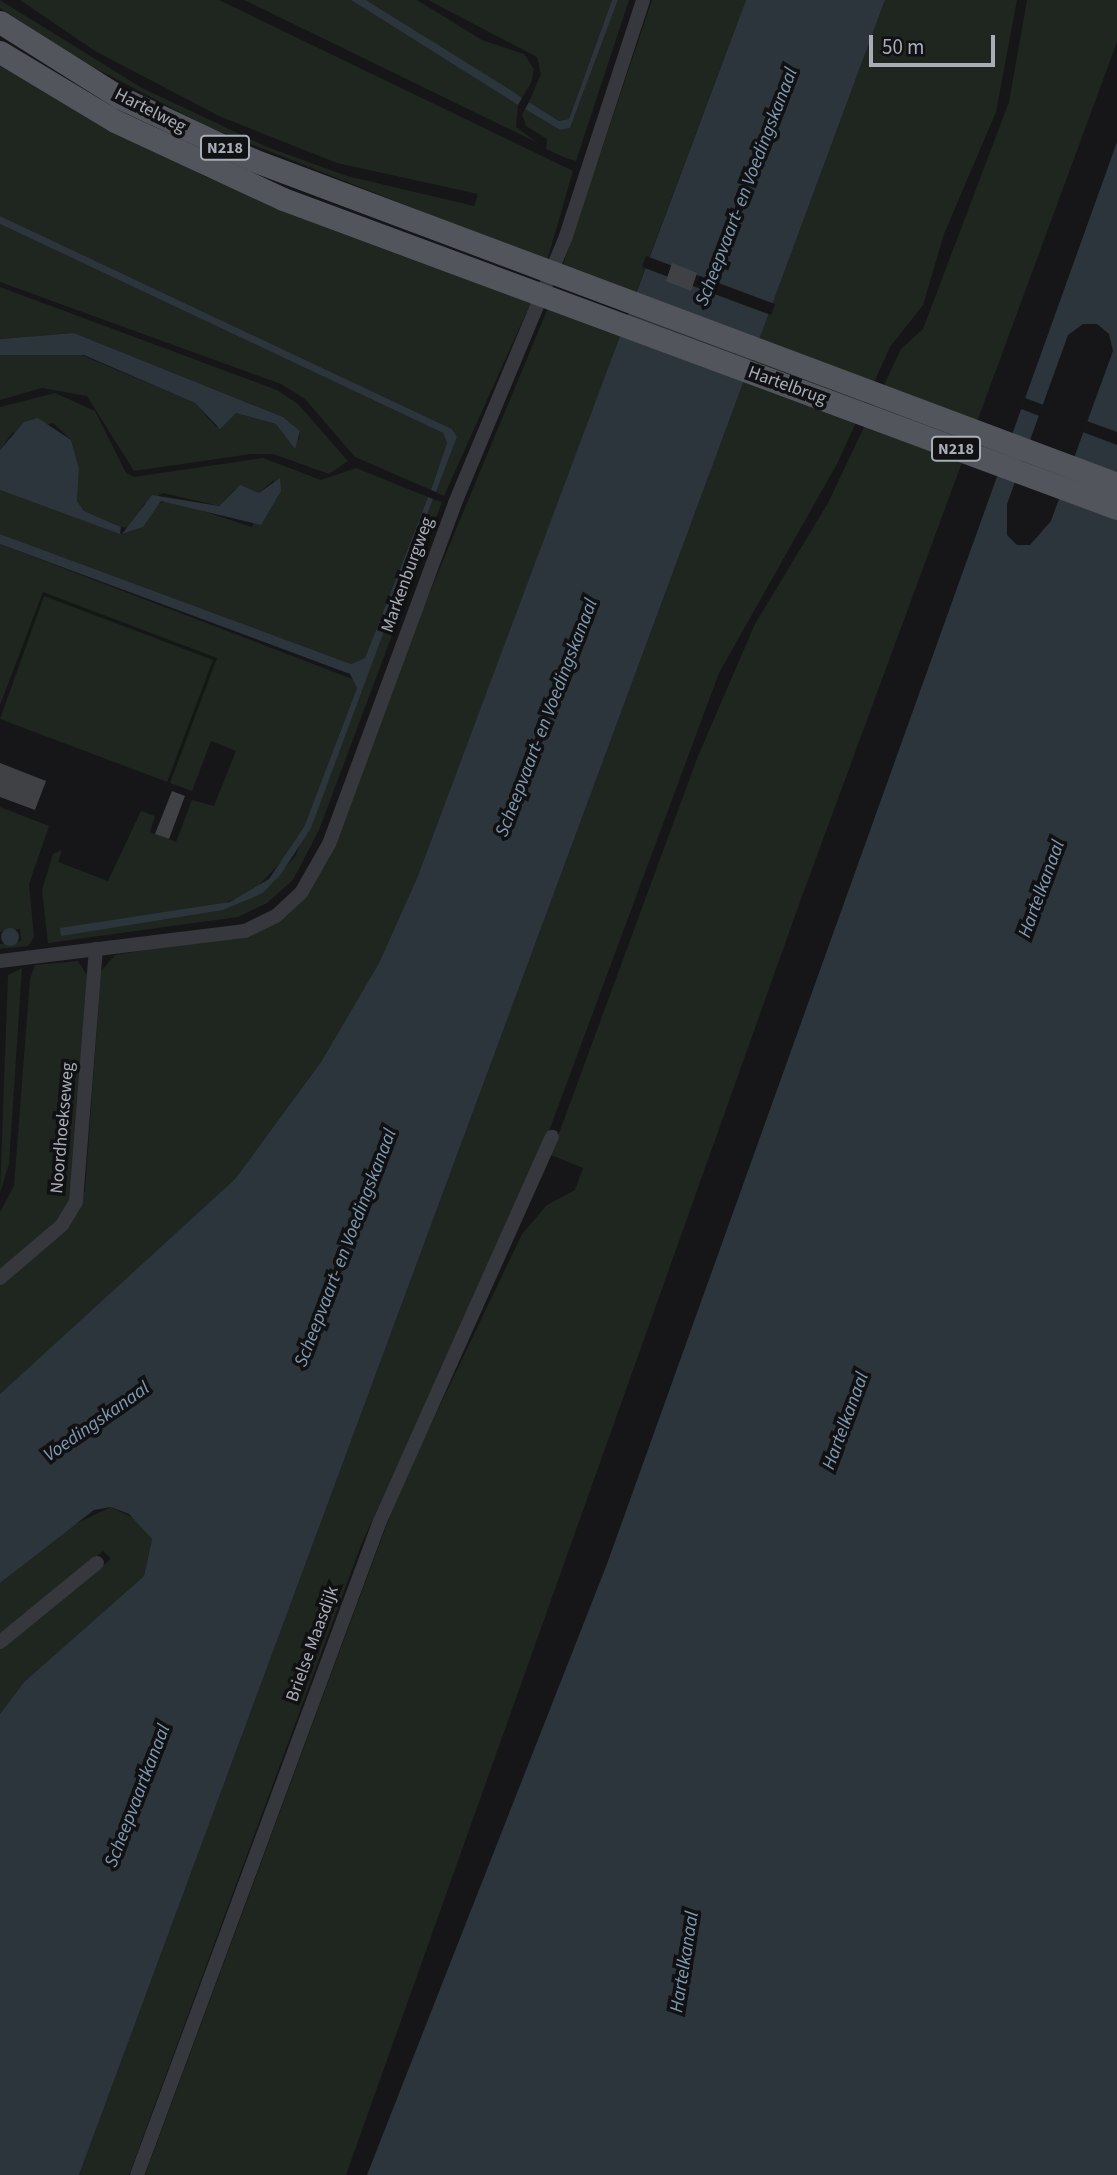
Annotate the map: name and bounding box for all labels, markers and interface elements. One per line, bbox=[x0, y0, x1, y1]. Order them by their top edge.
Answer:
scale bar bbox=[872, 21, 998, 65]
text: 50 m bbox=[882, 32, 924, 62]
water label: Scheepvaart- en Voedingskanaal bbox=[691, 65, 803, 309]
street label: Hartelweg bbox=[111, 84, 189, 138]
road number: N218 bbox=[199, 136, 251, 160]
street label: Hartelbrug bbox=[745, 362, 829, 410]
road number: N218 bbox=[930, 436, 982, 462]
street label: Markenburgweg bbox=[377, 514, 439, 636]
water label: Scheepvaart- en Voedingskanaal bbox=[491, 596, 603, 840]
water label: Hartelkanaal bbox=[1014, 837, 1070, 941]
street label: Noordhoekseweg bbox=[46, 1061, 80, 1195]
water label: Scheepvaart- en Voedingskanaal bbox=[290, 1126, 402, 1370]
water label: Hartelkanaal bbox=[818, 1369, 874, 1473]
water label: Voedingskanaal bbox=[40, 1377, 154, 1467]
street label: Brielse Maasdijk bbox=[282, 1583, 344, 1705]
water label: Scheepvaartkanaal bbox=[100, 1721, 176, 1871]
water label: Hartelkanaal bbox=[666, 1910, 704, 2014]

